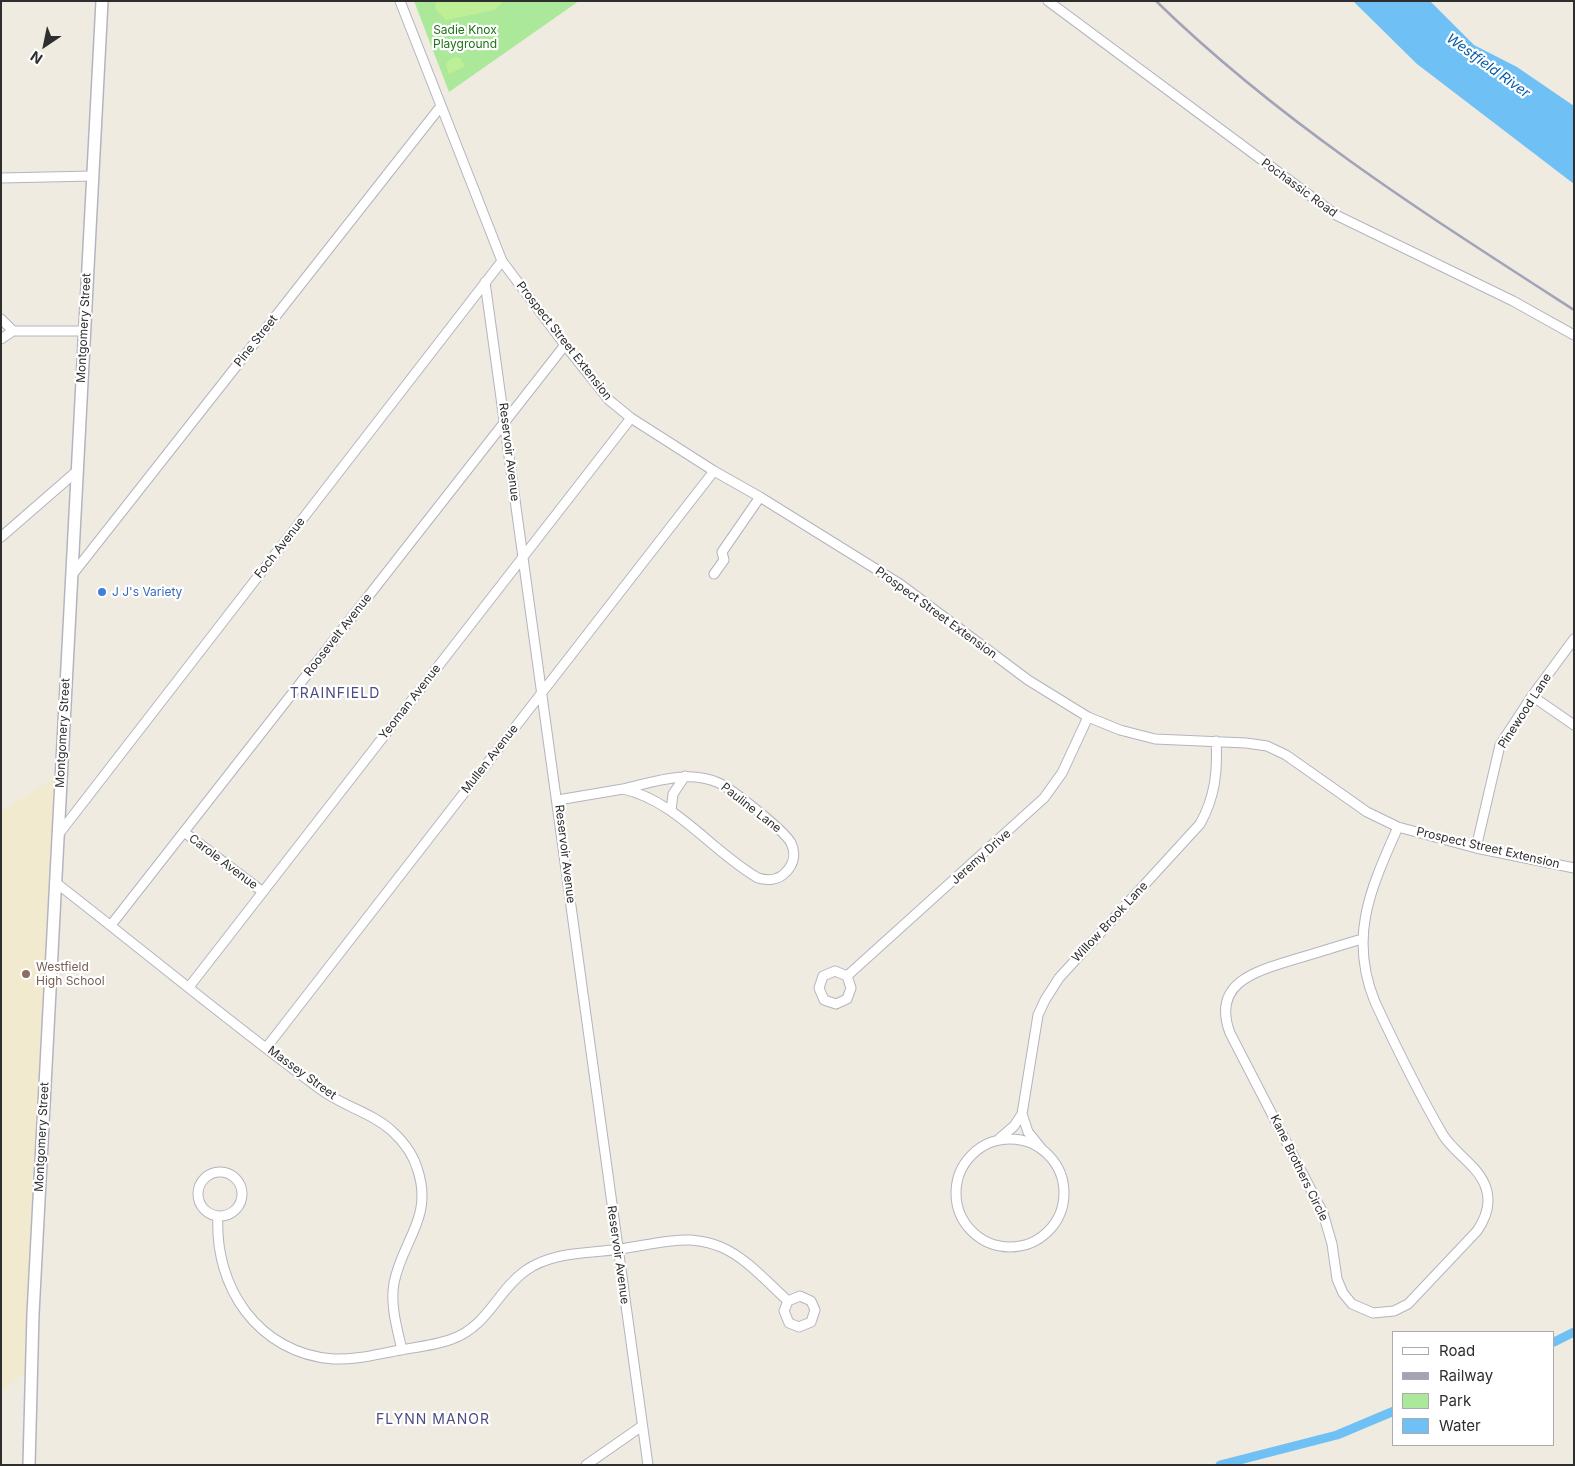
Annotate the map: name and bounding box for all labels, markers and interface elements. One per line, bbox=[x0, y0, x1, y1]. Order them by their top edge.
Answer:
north arrow bbox=[20, 20, 70, 70]
park label: Sadie Knox Playground bbox=[433, 23, 497, 51]
water label: Westfield River bbox=[1443, 30, 1533, 102]
text: N bbox=[27, 48, 46, 68]
street label: Pochassic Road bbox=[1258, 156, 1340, 220]
street label: Montgomery Street bbox=[74, 273, 94, 383]
street label: Prospect Street Extension bbox=[513, 279, 615, 403]
street label: Pine Street bbox=[231, 312, 281, 370]
street label: Reservoir Avenue bbox=[496, 402, 522, 502]
street label: Foch Avenue bbox=[252, 515, 308, 581]
street label: Prospect Street Extension bbox=[872, 564, 1000, 662]
place label: J J's Variety bbox=[112, 585, 182, 599]
marker: J J's Variety bbox=[96, 586, 108, 598]
street label: Roosevelt Avenue bbox=[301, 591, 375, 679]
street label: Yeoman Avenue bbox=[376, 662, 444, 742]
street label: Pinewood Lane bbox=[1495, 671, 1555, 751]
street label: Montgomery Street bbox=[53, 678, 73, 788]
district label: TRAINFIELD bbox=[289, 686, 381, 702]
street label: Mullen Avenue bbox=[459, 722, 521, 796]
street label: Pauline Lane bbox=[718, 780, 784, 836]
street label: Reservoir Avenue bbox=[552, 804, 578, 904]
street label: Prospect Street Extension bbox=[1415, 824, 1561, 872]
street label: Jeremy Drive bbox=[948, 826, 1014, 888]
street label: Carole Avenue bbox=[186, 831, 260, 893]
street label: Willow Brook Lane bbox=[1069, 879, 1151, 965]
place label: Westfield High School bbox=[36, 960, 105, 988]
marker: Westfield High School bbox=[20, 968, 32, 980]
street label: Massey Street bbox=[265, 1043, 339, 1103]
street label: Montgomery Street bbox=[32, 1082, 52, 1192]
street label: Kane Brothers Circle bbox=[1267, 1112, 1331, 1224]
street label: Reservoir Avenue bbox=[604, 1205, 632, 1305]
legend bbox=[1392, 1331, 1555, 1446]
text: Road bbox=[1439, 1341, 1475, 1360]
text: Railway bbox=[1439, 1366, 1493, 1385]
text: Park bbox=[1439, 1391, 1471, 1410]
district label: FLYNN MANOR bbox=[375, 1412, 491, 1428]
text: Water bbox=[1439, 1416, 1481, 1435]

